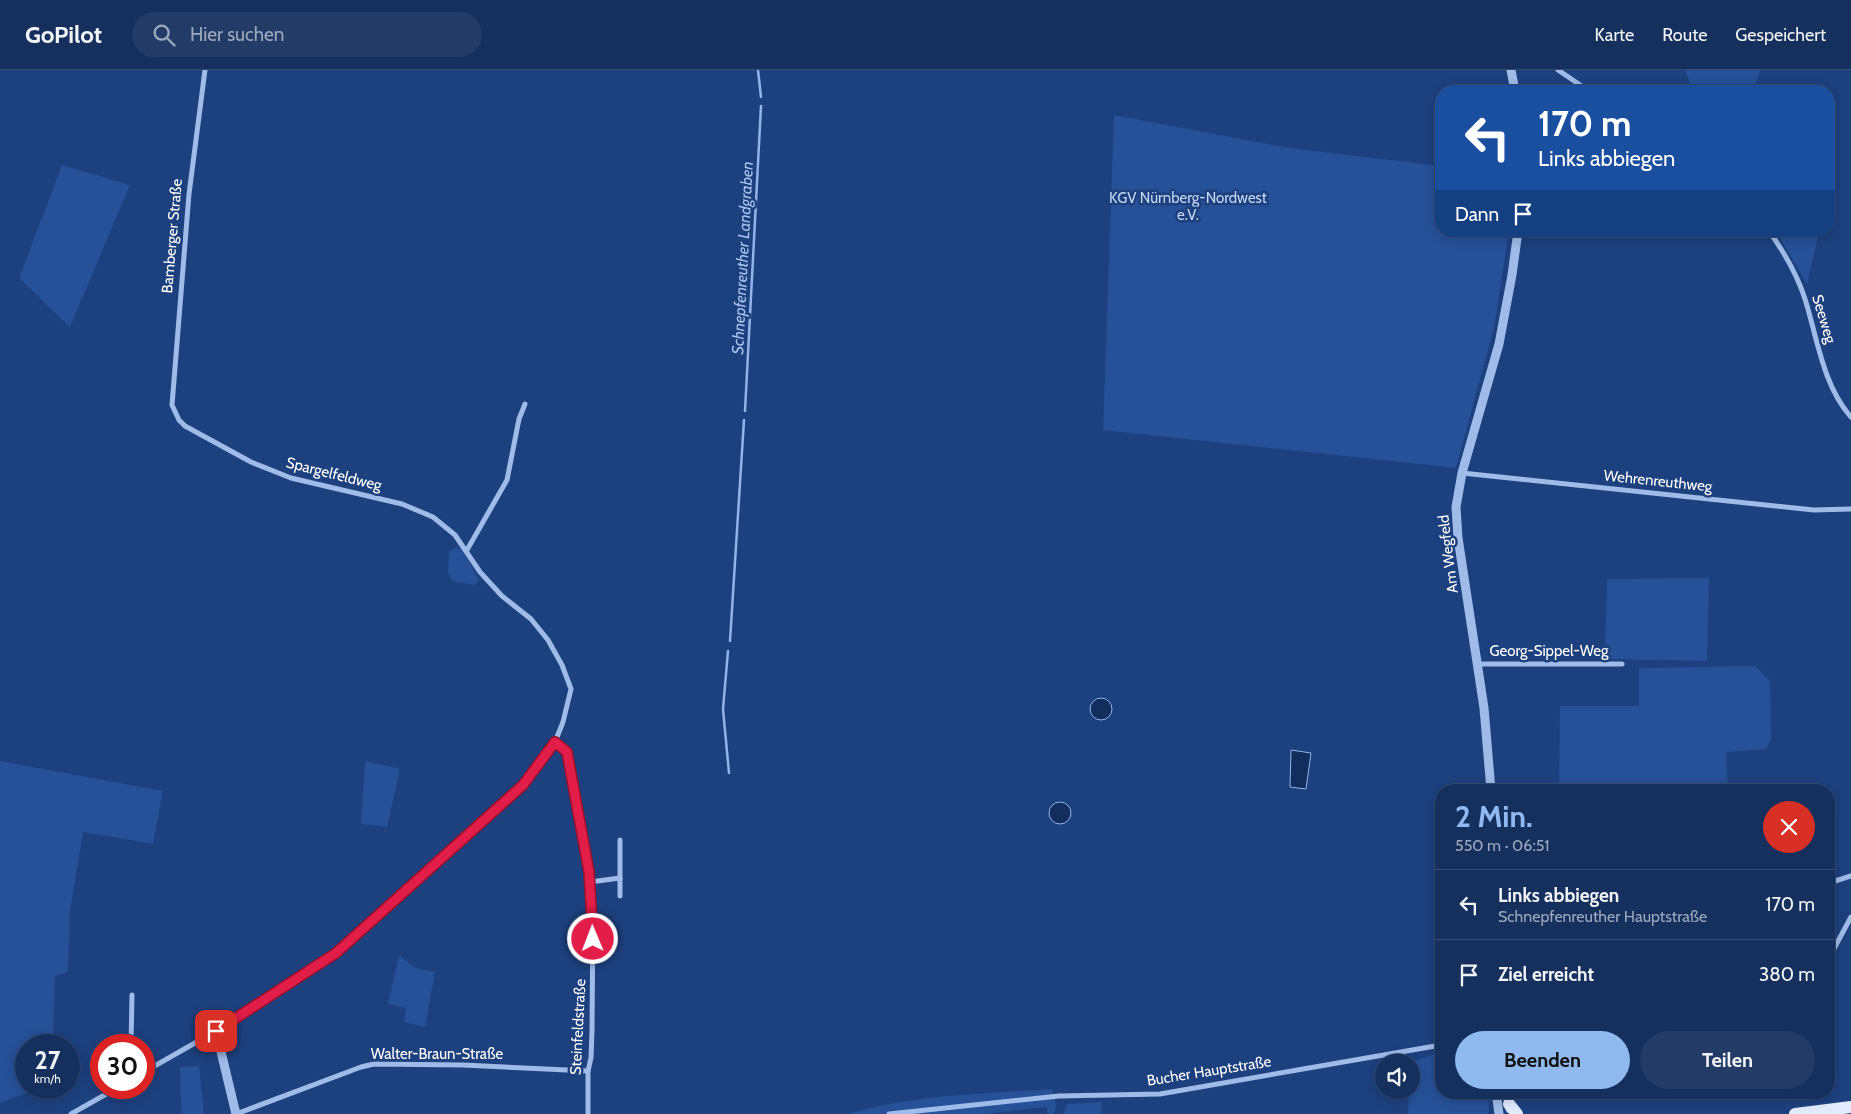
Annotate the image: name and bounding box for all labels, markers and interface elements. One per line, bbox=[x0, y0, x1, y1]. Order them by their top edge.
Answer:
search box bbox=[132, 12, 482, 57]
text: GoPilot bbox=[25, 20, 102, 49]
icon: search bbox=[150, 21, 178, 49]
text: Hier suchen bbox=[190, 23, 284, 46]
text: Karte bbox=[1595, 24, 1634, 46]
text: Route bbox=[1662, 24, 1707, 46]
text: Gespeichert bbox=[1735, 24, 1826, 46]
text: 170 m bbox=[1538, 102, 1631, 145]
icon: left bbox=[1455, 105, 1520, 170]
text: Links abbiegen bbox=[1538, 145, 1675, 172]
water label: Schnepfenreuther Landgraben bbox=[728, 161, 757, 355]
street label: Bamberger Straße bbox=[158, 178, 186, 294]
park label: KGV Nürnberg-Nordwest e.V. bbox=[1109, 189, 1267, 224]
icon: arrive bbox=[1509, 200, 1537, 228]
text: Dann bbox=[1455, 203, 1499, 226]
street label: Seeweg bbox=[1808, 292, 1840, 346]
street label: Spargelfeldweg bbox=[284, 453, 384, 495]
street label: Wehrenreuthweg bbox=[1603, 466, 1714, 496]
street label: Am Wegfeld bbox=[1434, 514, 1462, 594]
street label: Georg-Sippel-Weg bbox=[1490, 642, 1609, 660]
text: 2 Min. bbox=[1455, 798, 1533, 835]
button: close bbox=[1763, 801, 1815, 853]
text: 550 m · 06:51 bbox=[1455, 836, 1550, 855]
text: Links abbiegen bbox=[1498, 884, 1619, 907]
icon: left bbox=[1455, 891, 1483, 919]
text: 170 m bbox=[1765, 893, 1815, 916]
text: Schnepfenreuther Hauptstraße bbox=[1498, 907, 1707, 926]
position arrow bbox=[566, 912, 618, 964]
icon: arrive bbox=[1455, 961, 1483, 989]
text: Ziel erreicht bbox=[1498, 963, 1594, 986]
text: 380 m bbox=[1759, 963, 1815, 986]
street label: Steinfeldstraße bbox=[566, 978, 590, 1076]
pin bbox=[195, 1010, 237, 1052]
icon: arrive bbox=[202, 1017, 230, 1045]
button: Beenden bbox=[1455, 1031, 1630, 1089]
button: Teilen bbox=[1640, 1031, 1815, 1089]
speed limit sign: 30 bbox=[90, 1034, 155, 1099]
text: 27 bbox=[35, 1045, 60, 1075]
street label: Walter-Braun-Straße bbox=[371, 1045, 504, 1063]
street label: Bucher Hauptstraße bbox=[1146, 1052, 1273, 1090]
map controls bbox=[1375, 1054, 1420, 1099]
button: sound bbox=[1375, 1054, 1420, 1099]
text: km/h bbox=[34, 1071, 61, 1086]

